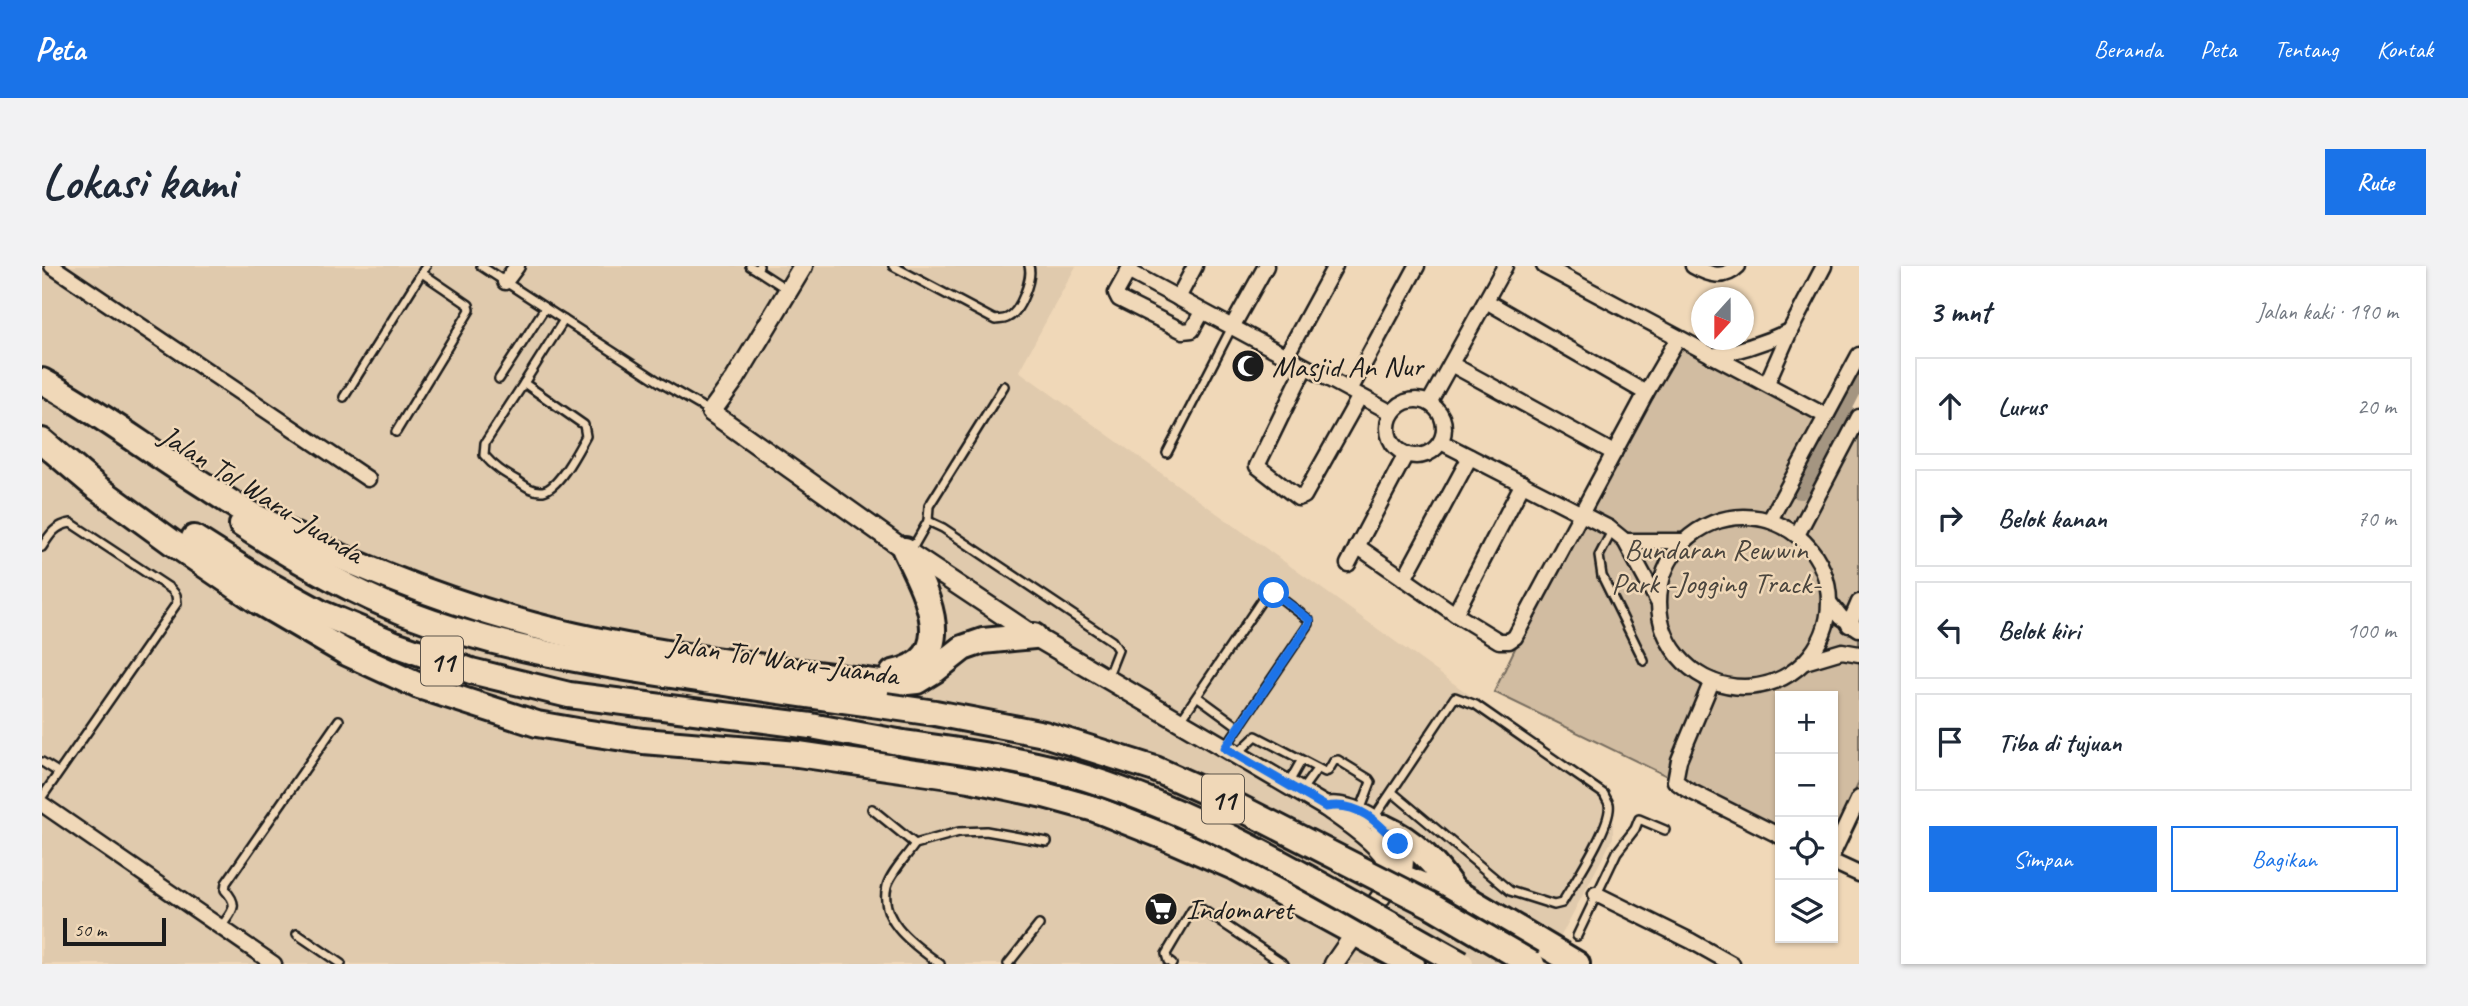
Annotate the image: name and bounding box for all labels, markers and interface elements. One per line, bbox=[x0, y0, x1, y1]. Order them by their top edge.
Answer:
text: Peta bbox=[35, 28, 85, 70]
text: Beranda bbox=[2094, 34, 2162, 64]
text: Peta bbox=[2200, 34, 2236, 64]
text: Tentang bbox=[2274, 34, 2339, 64]
text: Kontak bbox=[2377, 34, 2433, 64]
button: Rute bbox=[2325, 149, 2426, 215]
text: Lokasi kami bbox=[42, 151, 235, 213]
north arrow bbox=[1691, 287, 1754, 350]
text: 3 mnt bbox=[1929, 293, 1991, 331]
text: Jalan kaki · 190 m bbox=[2256, 297, 2398, 326]
mosque icon: Masjid An Nur bbox=[1229, 347, 1267, 385]
place label: Masjid An Nur bbox=[1272, 347, 1425, 385]
icon: ahead bbox=[1931, 387, 1969, 425]
text: Lurus bbox=[1998, 390, 2046, 423]
text: 20 m bbox=[2357, 392, 2396, 421]
street label: Jalan Tol Waru–Juanda bbox=[151, 415, 373, 573]
icon: right bbox=[1931, 499, 1969, 537]
text: Belok kanan bbox=[1998, 502, 2107, 535]
text: 70 m bbox=[2357, 504, 2396, 533]
park label: Bundaran Rewwin Park -Jogging Track- bbox=[1611, 530, 1822, 602]
route start bbox=[1258, 577, 1289, 608]
icon: left bbox=[1931, 611, 1969, 649]
text: Belok kiri bbox=[1998, 614, 2080, 647]
text: 100 m bbox=[2347, 616, 2396, 645]
street label: Jalan Tol Waru–Juanda bbox=[663, 624, 904, 694]
road number: 11 bbox=[421, 636, 463, 686]
map controls bbox=[1775, 691, 1838, 943]
button: + bbox=[1775, 691, 1838, 754]
icon: arrive bbox=[1931, 723, 1969, 761]
text: Tiba di tujuan bbox=[1998, 726, 2122, 759]
button: − bbox=[1775, 754, 1838, 817]
road number: 11 bbox=[1202, 774, 1244, 824]
button: locate bbox=[1775, 817, 1838, 880]
button: Simpan bbox=[1929, 826, 2157, 892]
button: Bagikan bbox=[2171, 826, 2398, 892]
route end bbox=[1382, 828, 1413, 859]
button: layers bbox=[1775, 880, 1838, 943]
supermarket icon: Indomaret bbox=[1142, 890, 1180, 928]
place label: Indomaret bbox=[1186, 890, 1296, 928]
scale bar bbox=[63, 915, 166, 947]
text: 50 m bbox=[74, 918, 106, 942]

